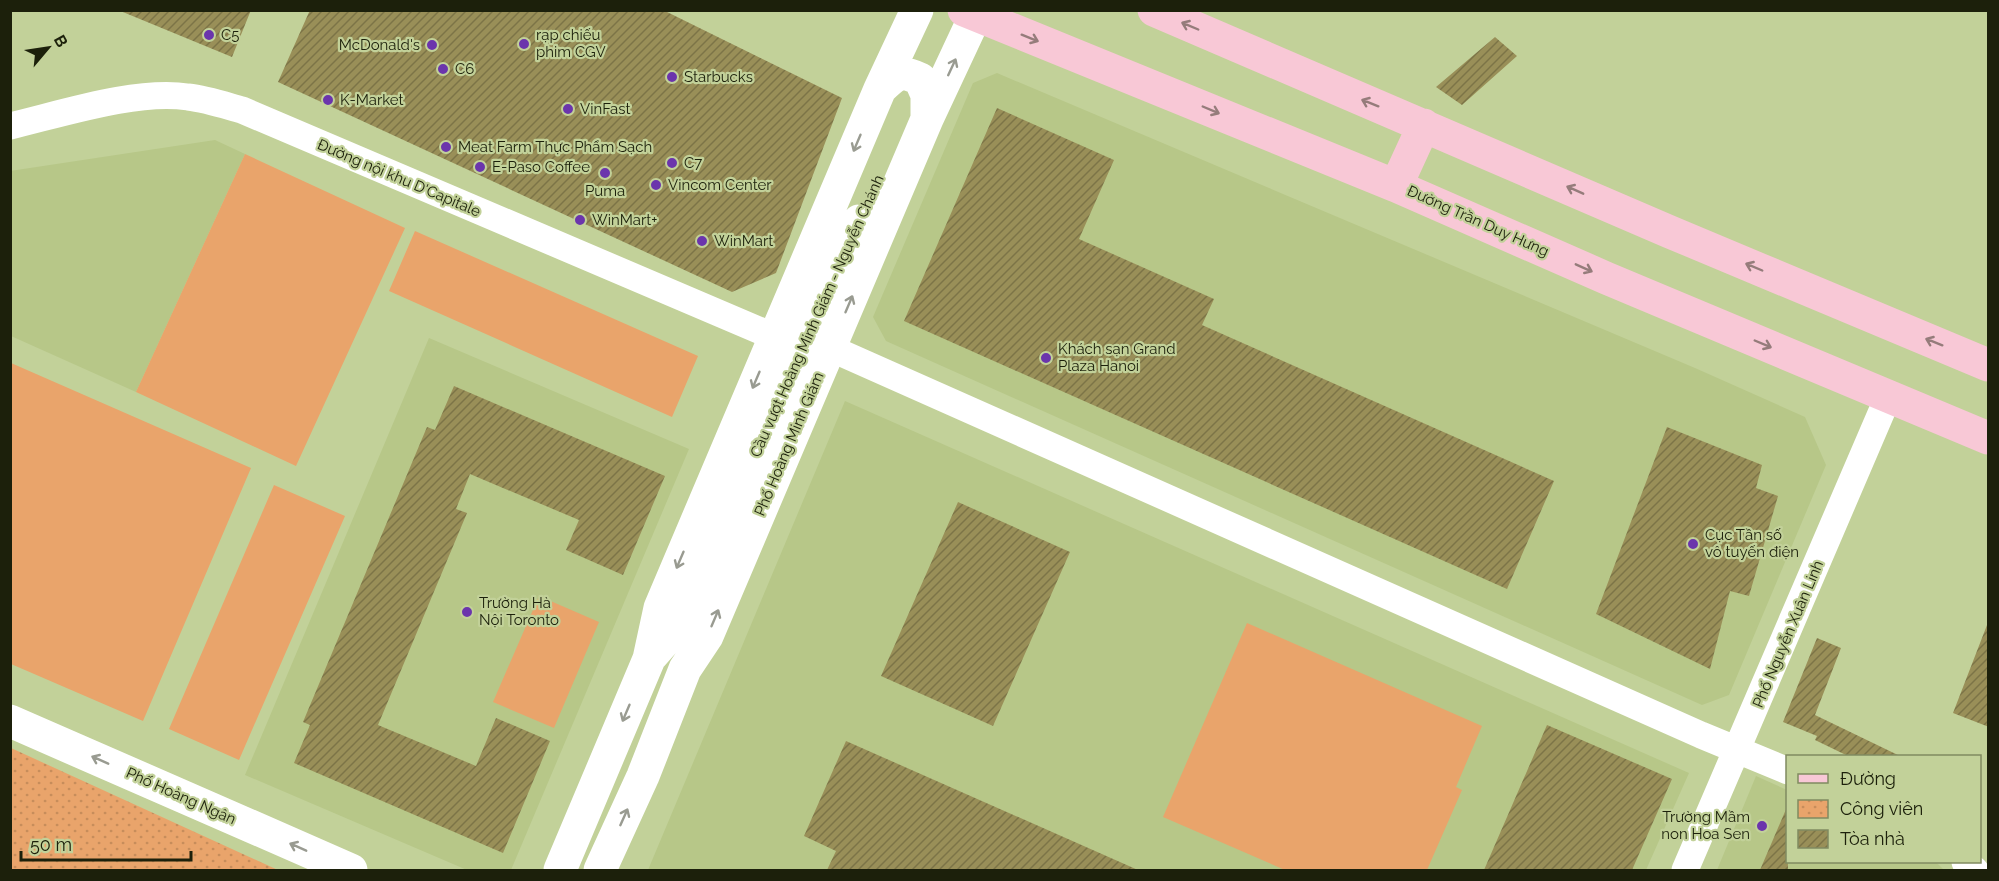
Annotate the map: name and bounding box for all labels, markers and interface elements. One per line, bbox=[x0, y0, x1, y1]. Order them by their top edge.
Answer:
north arrow bbox=[18, 18, 78, 78]
one-way arrow bbox=[1182, 20, 1200, 31]
place label: C5 bbox=[221, 26, 239, 44]
place label: rạp chiếu phim CGV bbox=[536, 26, 606, 61]
marker: C5 bbox=[202, 28, 216, 42]
text: B bbox=[50, 32, 72, 50]
one-way arrow bbox=[1020, 33, 1038, 44]
place label: McDonald's bbox=[339, 36, 420, 54]
marker: rạp chiếu phim CGV bbox=[517, 37, 531, 51]
marker: McDonald's bbox=[425, 38, 439, 52]
one-way arrow bbox=[946, 59, 958, 77]
place label: C6 bbox=[455, 60, 474, 78]
marker: C6 bbox=[436, 62, 450, 76]
place label: Starbucks bbox=[684, 68, 753, 86]
marker: Starbucks bbox=[665, 70, 679, 84]
place label: K-Market bbox=[340, 91, 404, 109]
marker: K-Market bbox=[321, 93, 335, 107]
one-way arrow bbox=[1361, 97, 1379, 108]
place label: VinFast bbox=[580, 100, 631, 118]
marker: VinFast bbox=[561, 102, 575, 116]
one-way arrow bbox=[1201, 105, 1219, 116]
one-way arrow bbox=[851, 133, 862, 151]
street label: Đường nội khu D'Capitale bbox=[315, 135, 483, 221]
place label: Meat Farm Thực Phẩm Sạch bbox=[458, 138, 652, 156]
marker: Meat Farm Thực Phẩm Sạch bbox=[439, 140, 453, 154]
place label: C7 bbox=[684, 154, 702, 172]
marker: C7 bbox=[665, 156, 679, 170]
place label: E-Paso Coffee bbox=[492, 158, 590, 176]
marker: E-Paso Coffee bbox=[473, 160, 487, 174]
marker: Puma bbox=[598, 166, 612, 180]
street label: Cầu vượt Hoàng Minh Giám - Nguyễn Chánh bbox=[746, 172, 888, 460]
place label: Vincom Center bbox=[668, 176, 772, 194]
marker: Vincom Center bbox=[649, 178, 663, 192]
place label: Puma bbox=[585, 182, 625, 200]
street label: Đường Trần Duy Hưng bbox=[1404, 182, 1552, 260]
one-way arrow bbox=[1567, 184, 1585, 195]
place label: WinMart+ bbox=[592, 211, 657, 229]
marker: WinMart+ bbox=[573, 213, 587, 227]
place label: WinMart bbox=[714, 232, 773, 250]
marker: WinMart bbox=[695, 234, 709, 248]
one-way arrow bbox=[1746, 261, 1764, 272]
one-way arrow bbox=[1574, 262, 1592, 274]
one-way arrow bbox=[844, 295, 855, 313]
one-way arrow bbox=[1926, 336, 1944, 347]
one-way arrow bbox=[1754, 339, 1772, 350]
place label: Khách sạn Grand Plaza Hanoi bbox=[1058, 340, 1176, 375]
marker: Khách sạn Grand Plaza Hanoi bbox=[1039, 351, 1053, 365]
street label: Phố Hoàng Minh Giám bbox=[751, 369, 827, 519]
one-way arrow bbox=[750, 370, 761, 389]
place label: Cục Tần số vô tuyến điện bbox=[1705, 526, 1799, 561]
marker: Cục Tần số vô tuyến điện bbox=[1686, 537, 1700, 551]
one-way arrow bbox=[674, 550, 685, 568]
street label: Phố Nguyễn Xuân Linh bbox=[1749, 558, 1827, 710]
place label: Trường Hà Nội Toronto bbox=[479, 594, 559, 629]
marker: Trường Hà Nội Toronto bbox=[460, 605, 474, 619]
one-way arrow bbox=[710, 610, 721, 628]
one-way arrow bbox=[620, 703, 632, 721]
one-way arrow bbox=[91, 754, 109, 765]
legend bbox=[1786, 755, 1981, 863]
street label: Phố Hoàng Ngân bbox=[123, 764, 239, 828]
text: Đường bbox=[1840, 768, 1896, 789]
text: Công viên bbox=[1840, 798, 1923, 819]
place label: Trường Mầm non Hoa Sen bbox=[1661, 808, 1750, 843]
one-way arrow bbox=[619, 809, 630, 827]
marker: Trường Mầm non Hoa Sen bbox=[1755, 819, 1769, 833]
scale bar bbox=[21, 824, 190, 862]
text: Tòa nhà bbox=[1840, 828, 1905, 849]
text: 50 m bbox=[30, 834, 72, 855]
one-way arrow bbox=[289, 841, 307, 852]

